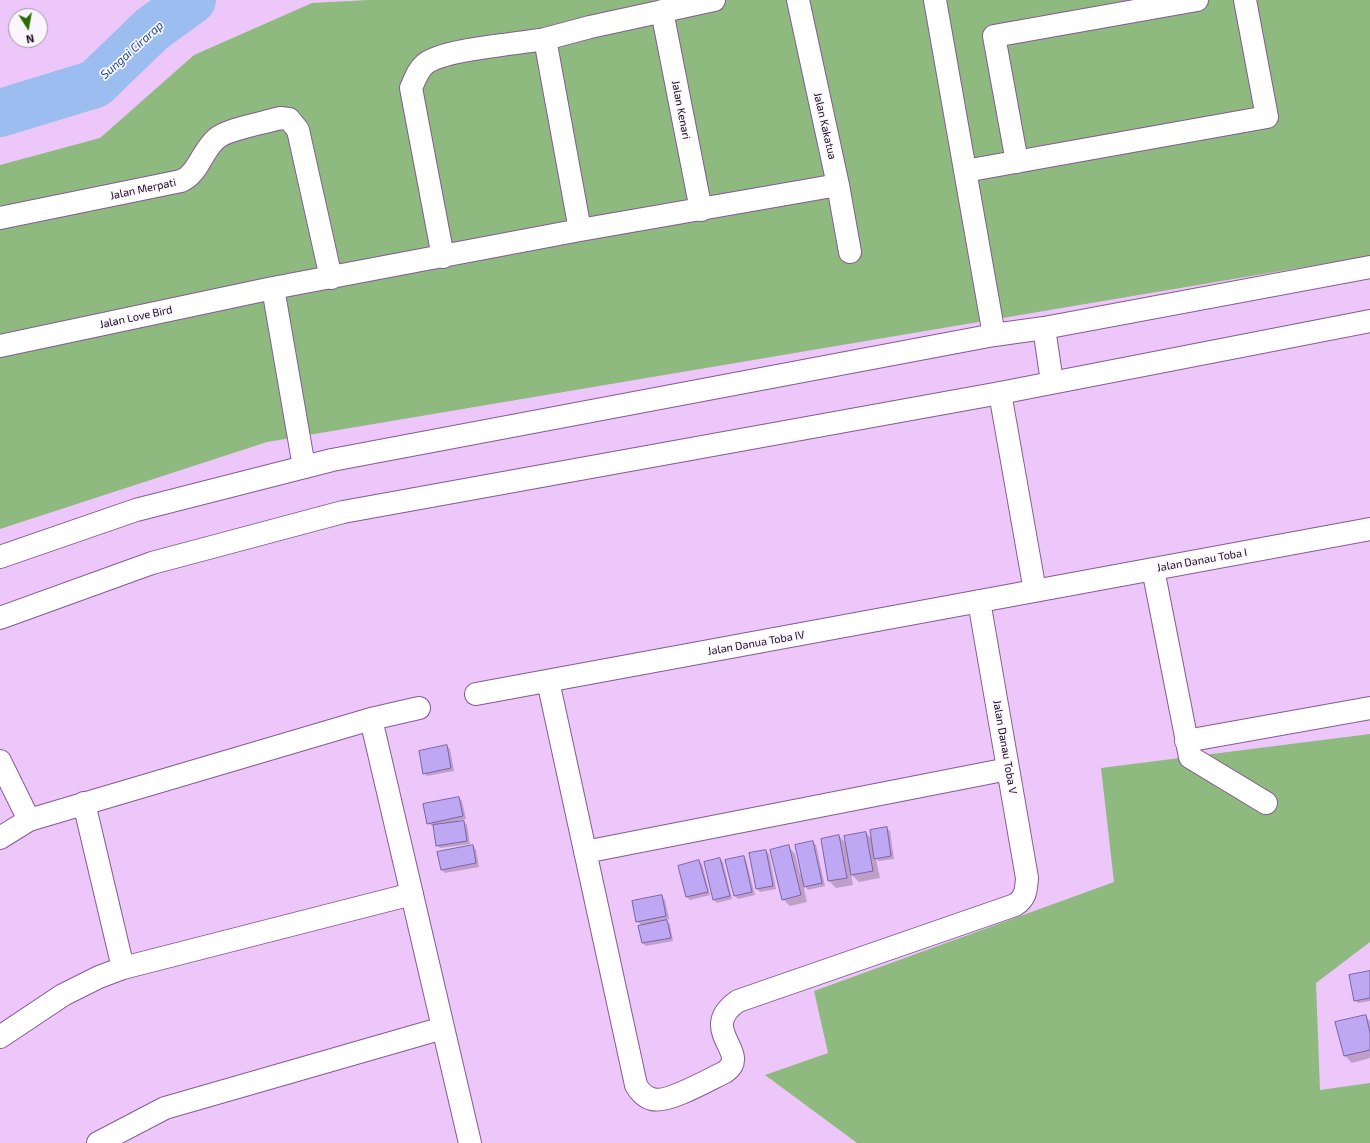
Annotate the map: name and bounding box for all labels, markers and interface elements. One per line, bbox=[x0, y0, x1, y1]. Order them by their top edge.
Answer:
north arrow bbox=[8, 8, 48, 48]
water label: Sungai Cirarap bbox=[98, 18, 166, 82]
text: N bbox=[25, 32, 35, 46]
street label: Jalan Kenari bbox=[669, 79, 693, 141]
street label: Jalan Kakatua bbox=[811, 91, 839, 161]
street label: Jalan Merpati bbox=[109, 176, 177, 202]
street label: Jalan Love Bird bbox=[98, 303, 174, 331]
street label: Jalan Danau Toba I bbox=[1156, 546, 1248, 574]
street label: Jalan Danua Toba IV bbox=[707, 628, 805, 658]
street label: Jalan Danau Toba V bbox=[990, 699, 1020, 795]

